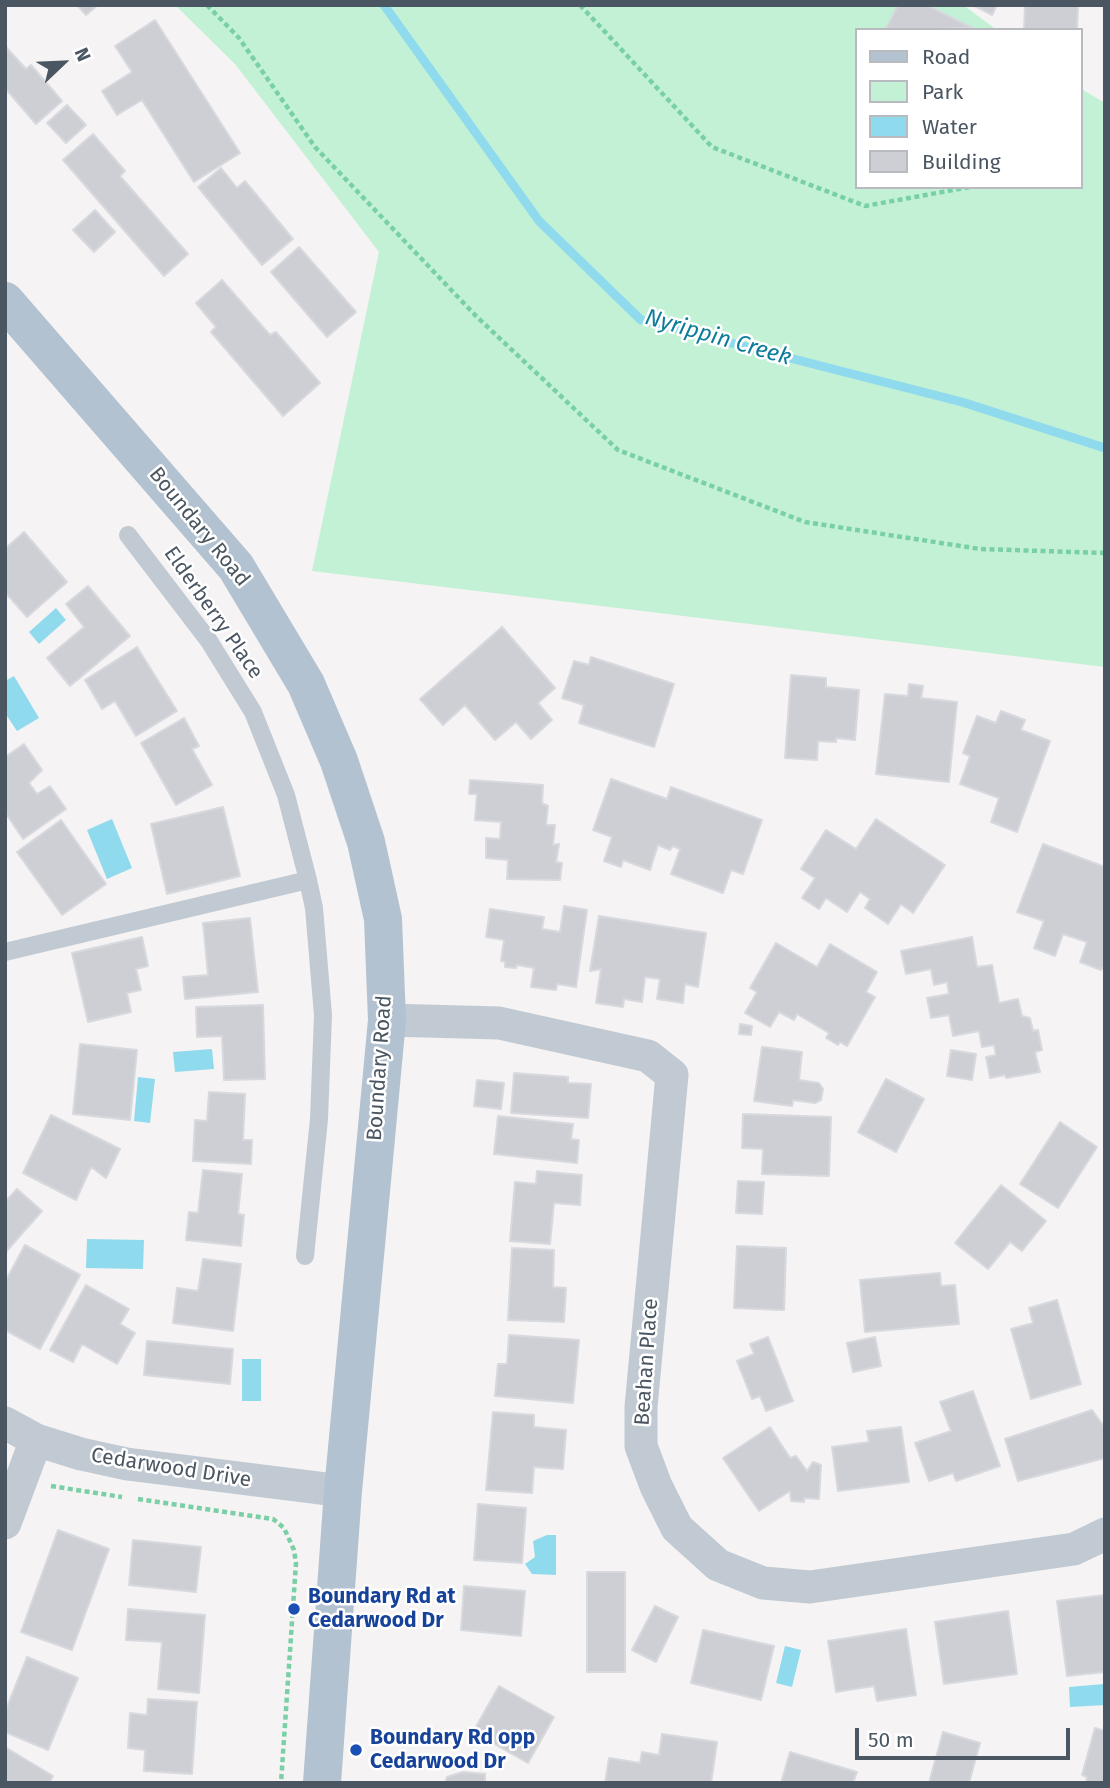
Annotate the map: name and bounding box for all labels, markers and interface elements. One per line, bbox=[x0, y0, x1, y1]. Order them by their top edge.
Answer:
north arrow bbox=[28, 28, 98, 98]
legend bbox=[855, 28, 1082, 189]
text: N bbox=[70, 44, 96, 65]
text: Road bbox=[922, 44, 970, 70]
text: Park bbox=[922, 79, 963, 105]
text: Water bbox=[922, 114, 977, 140]
text: Building bbox=[922, 149, 1001, 175]
water label: Nyrippin Creek bbox=[642, 304, 794, 372]
street label: Boundary Road bbox=[143, 462, 255, 592]
street label: Elderberry Place bbox=[158, 542, 268, 684]
street label: Boundary Road bbox=[362, 994, 398, 1142]
street label: Beahan Place bbox=[630, 1297, 664, 1427]
street label: Cedarwood Drive bbox=[89, 1443, 253, 1493]
place label: Boundary Rd at Cedarwood Dr bbox=[308, 1584, 456, 1634]
marker: Boundary Rd at Cedarwood Dr bbox=[286, 1601, 302, 1617]
scale bar bbox=[858, 1714, 1073, 1758]
place label: Boundary Rd opp Cedarwood Dr bbox=[370, 1725, 535, 1775]
text: 50 m bbox=[868, 1727, 914, 1753]
marker: Boundary Rd opp Cedarwood Dr bbox=[348, 1742, 364, 1758]

